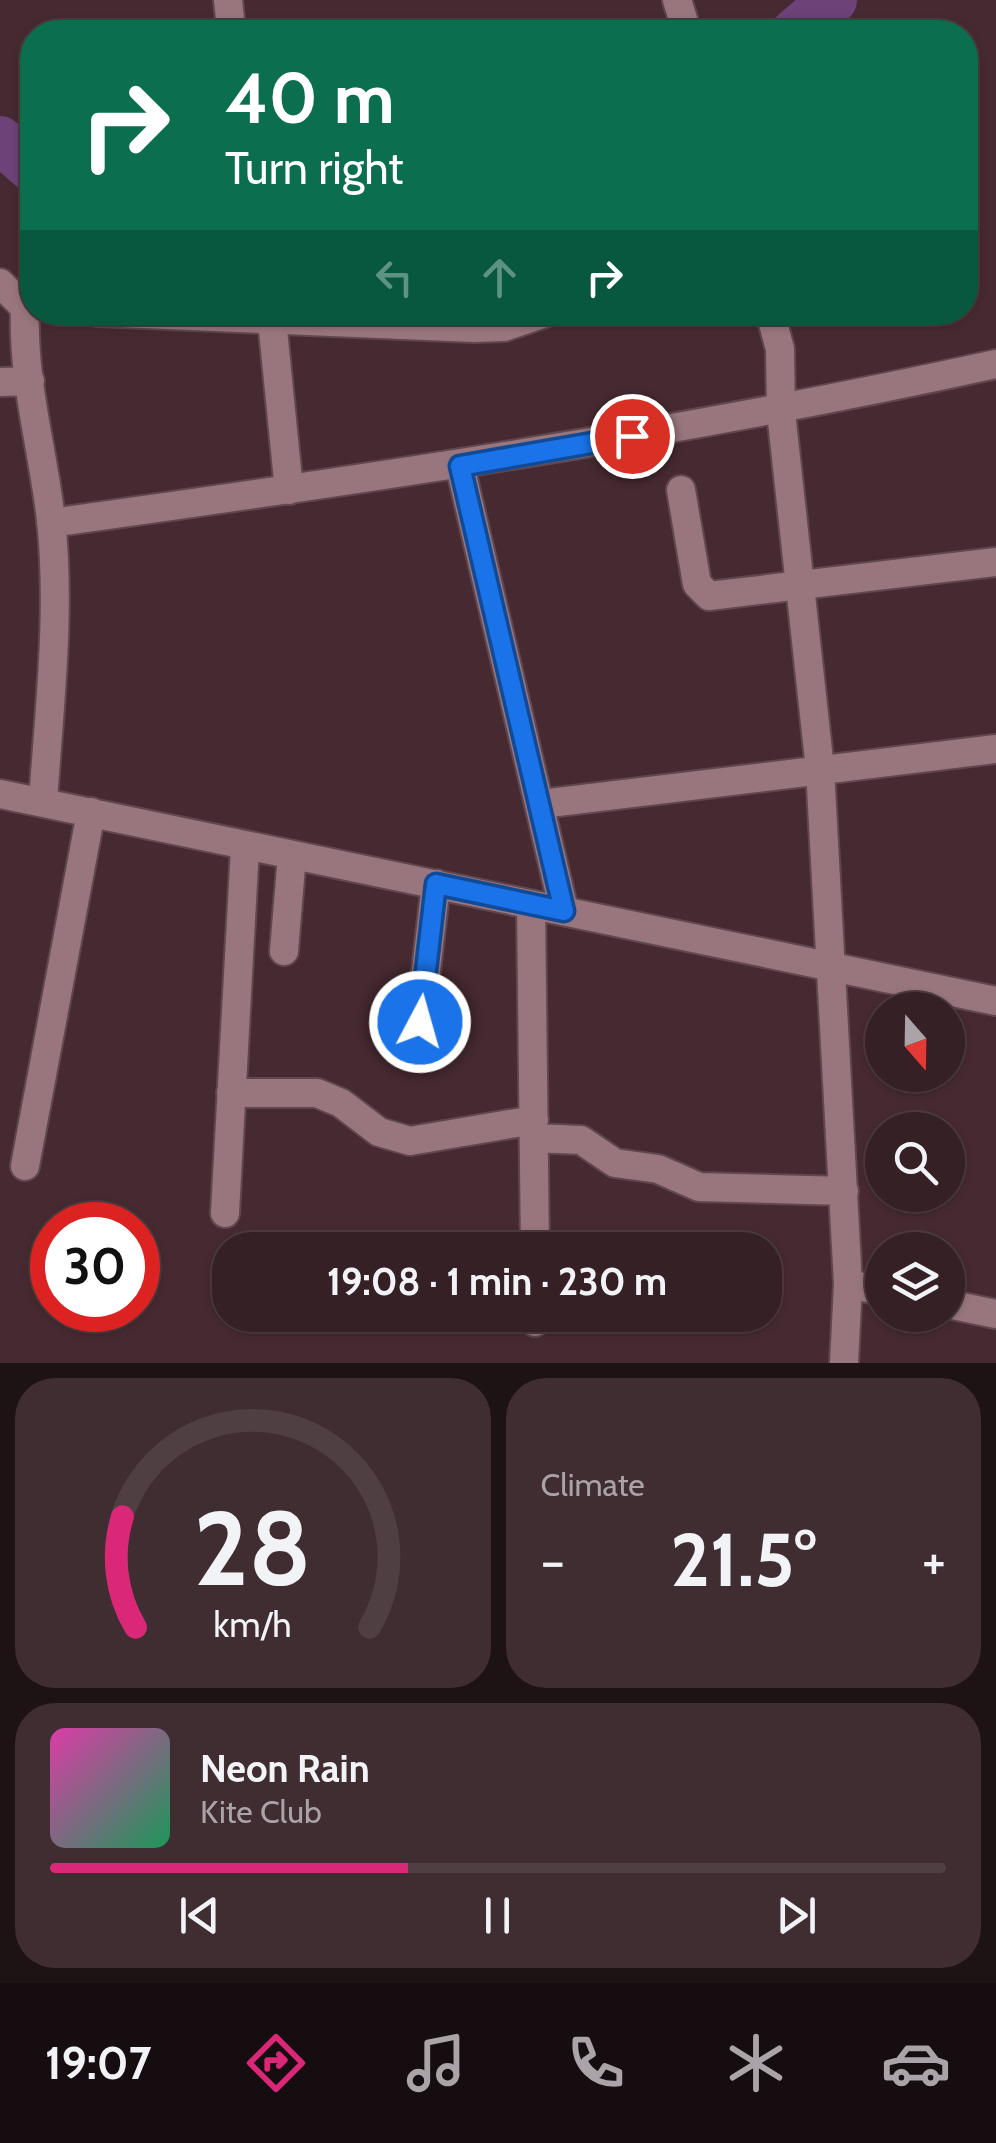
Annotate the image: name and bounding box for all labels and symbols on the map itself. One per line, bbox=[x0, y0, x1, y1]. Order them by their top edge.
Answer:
pin bbox=[590, 394, 675, 479]
position arrow bbox=[368, 970, 472, 1074]
north arrow bbox=[865, 992, 965, 1092]
speed limit sign: 30 bbox=[30, 1202, 160, 1332]

